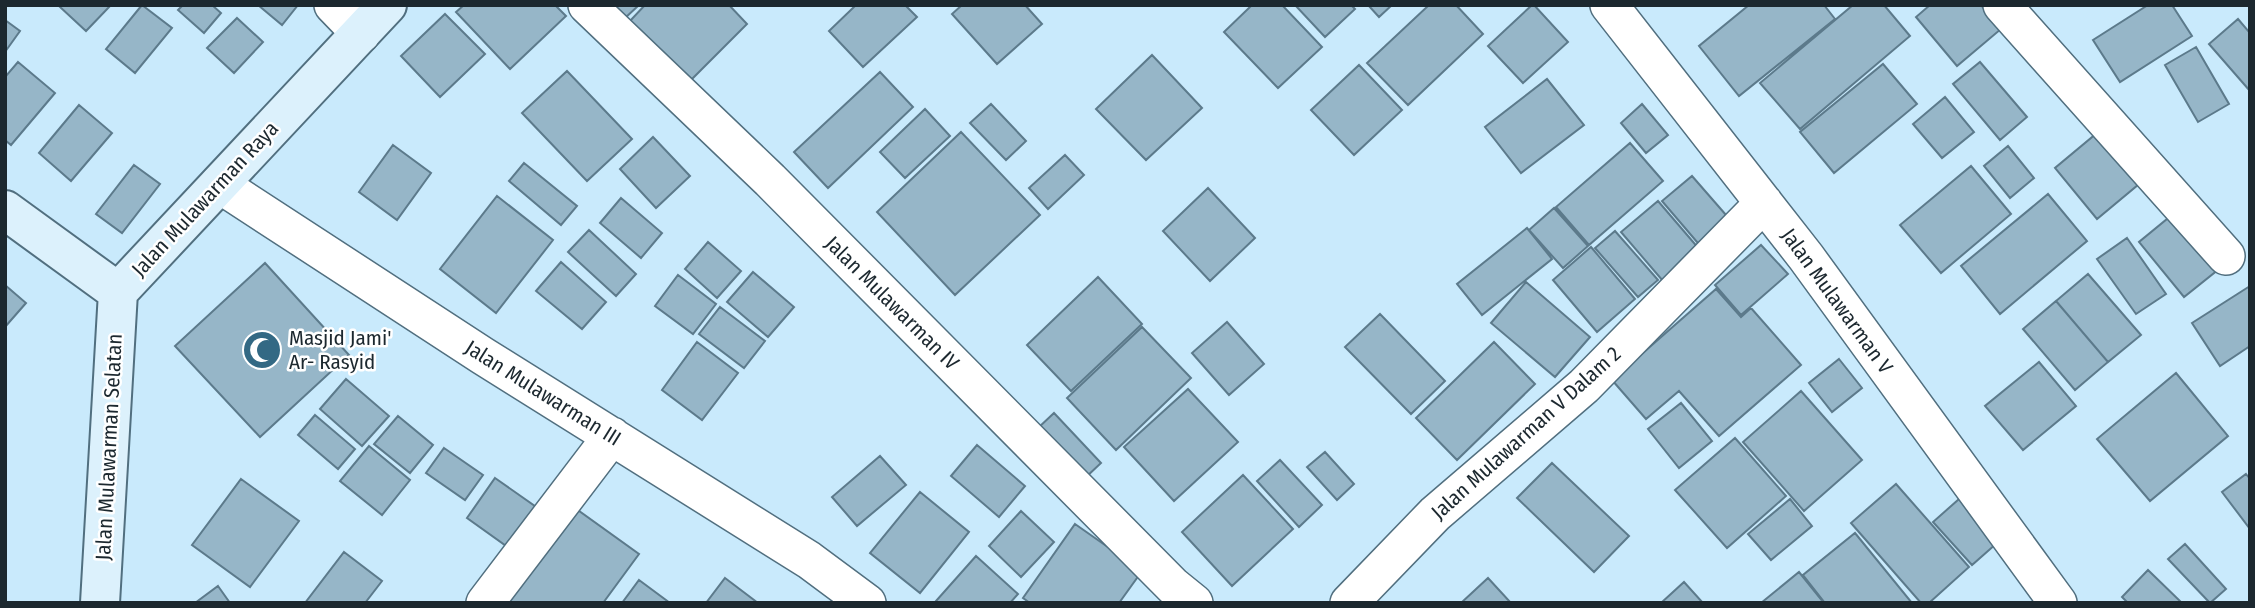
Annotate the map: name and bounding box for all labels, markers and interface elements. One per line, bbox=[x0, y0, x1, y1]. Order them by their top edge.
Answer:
street label: Jalan Mulawarman Raya bbox=[126, 116, 284, 282]
street label: Jalan Mulawarman V bbox=[1776, 223, 1899, 379]
street label: Jalan Mulawarman IV bbox=[820, 231, 965, 376]
place label: Masjid Jami' Ar- Rasyid bbox=[289, 325, 392, 375]
mosque icon: Masjid Jami' Ar- Rasyid bbox=[241, 329, 283, 371]
street label: Jalan Mulawarman Selatan bbox=[90, 333, 128, 561]
street label: Jalan Mulawarman III bbox=[460, 335, 626, 451]
street label: Jalan Mulawarman V Dalam 2 bbox=[1426, 341, 1626, 525]

